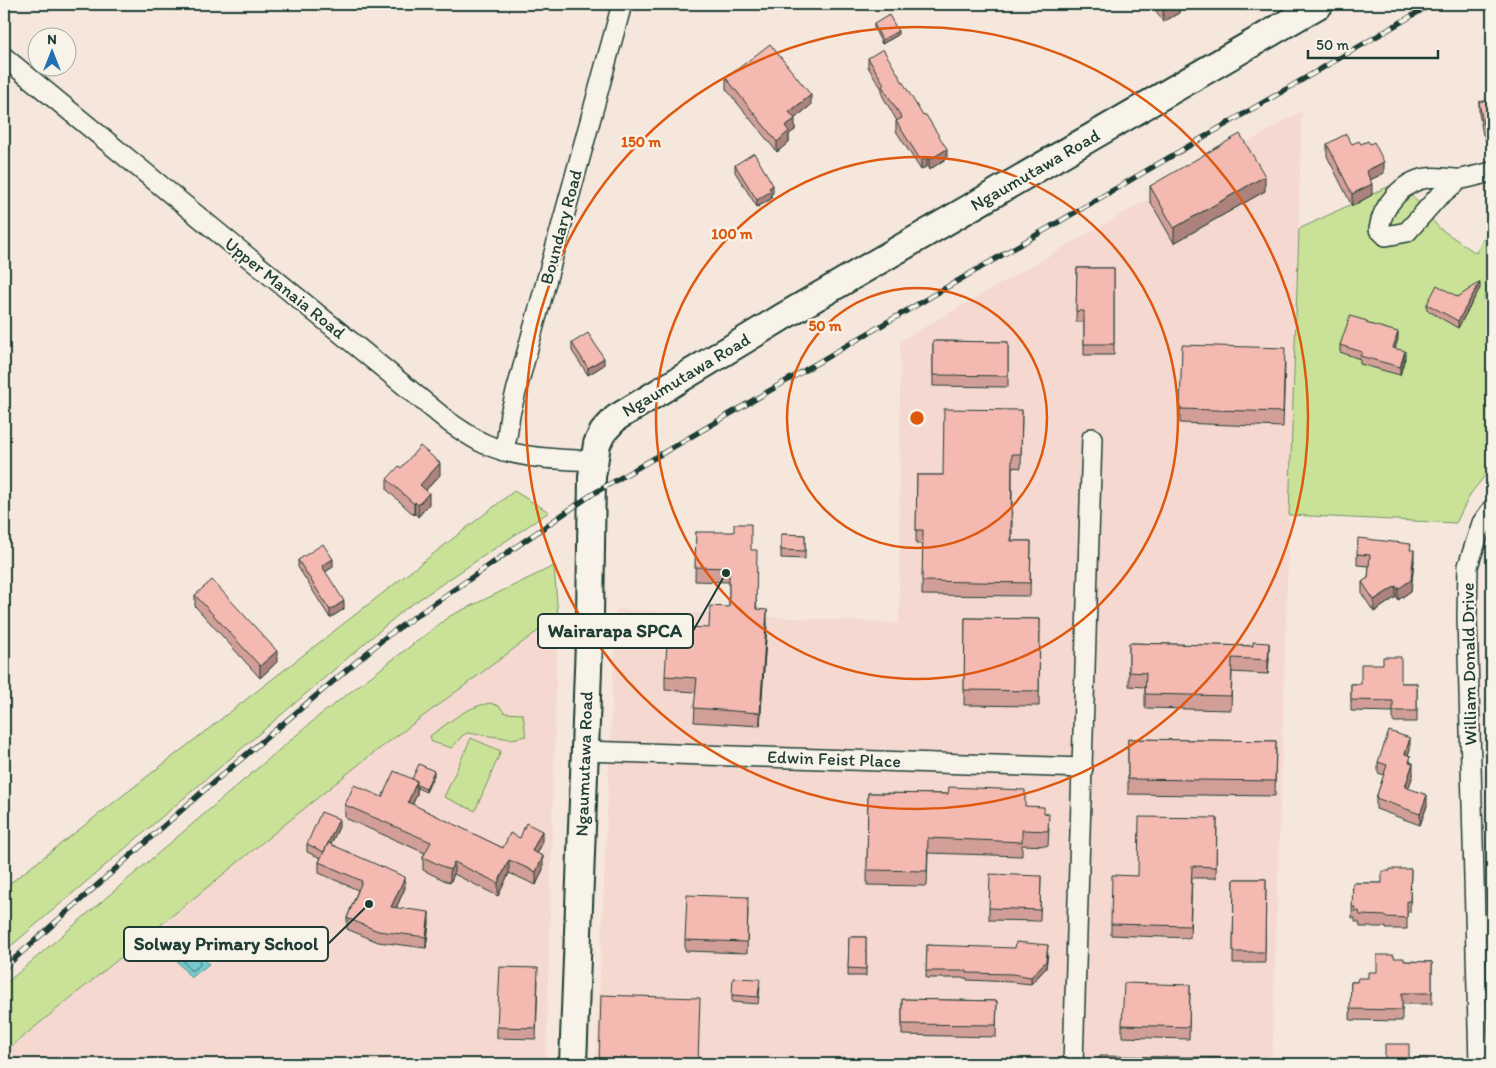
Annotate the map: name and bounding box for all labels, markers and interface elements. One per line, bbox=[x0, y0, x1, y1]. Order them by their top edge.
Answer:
north arrow bbox=[28, 28, 78, 78]
scale bar bbox=[1308, 28, 1438, 60]
text: N bbox=[47, 31, 57, 48]
text: 50 m bbox=[1316, 36, 1349, 54]
street label: Ngaumutawa Road bbox=[967, 124, 1104, 216]
text: 150 m bbox=[621, 133, 661, 151]
street label: Boundary Road bbox=[535, 167, 587, 287]
text: 100 m bbox=[711, 225, 753, 243]
street label: Upper Manaia Road bbox=[220, 232, 350, 344]
text: 50 m bbox=[808, 317, 842, 335]
street label: Ngaumutawa Road bbox=[618, 328, 754, 422]
centre of rings bbox=[908, 409, 926, 427]
street label: William Donald Drive bbox=[1457, 582, 1481, 746]
callout: Wairarapa SPCA bbox=[538, 614, 693, 648]
text: Wairarapa SPCA bbox=[548, 619, 683, 642]
street label: Ngaumutawa Road bbox=[570, 691, 598, 837]
street label: Edwin Feist Place bbox=[767, 746, 901, 772]
callout: Solway Primary School bbox=[124, 927, 328, 961]
text: Solway Primary School bbox=[134, 932, 319, 955]

